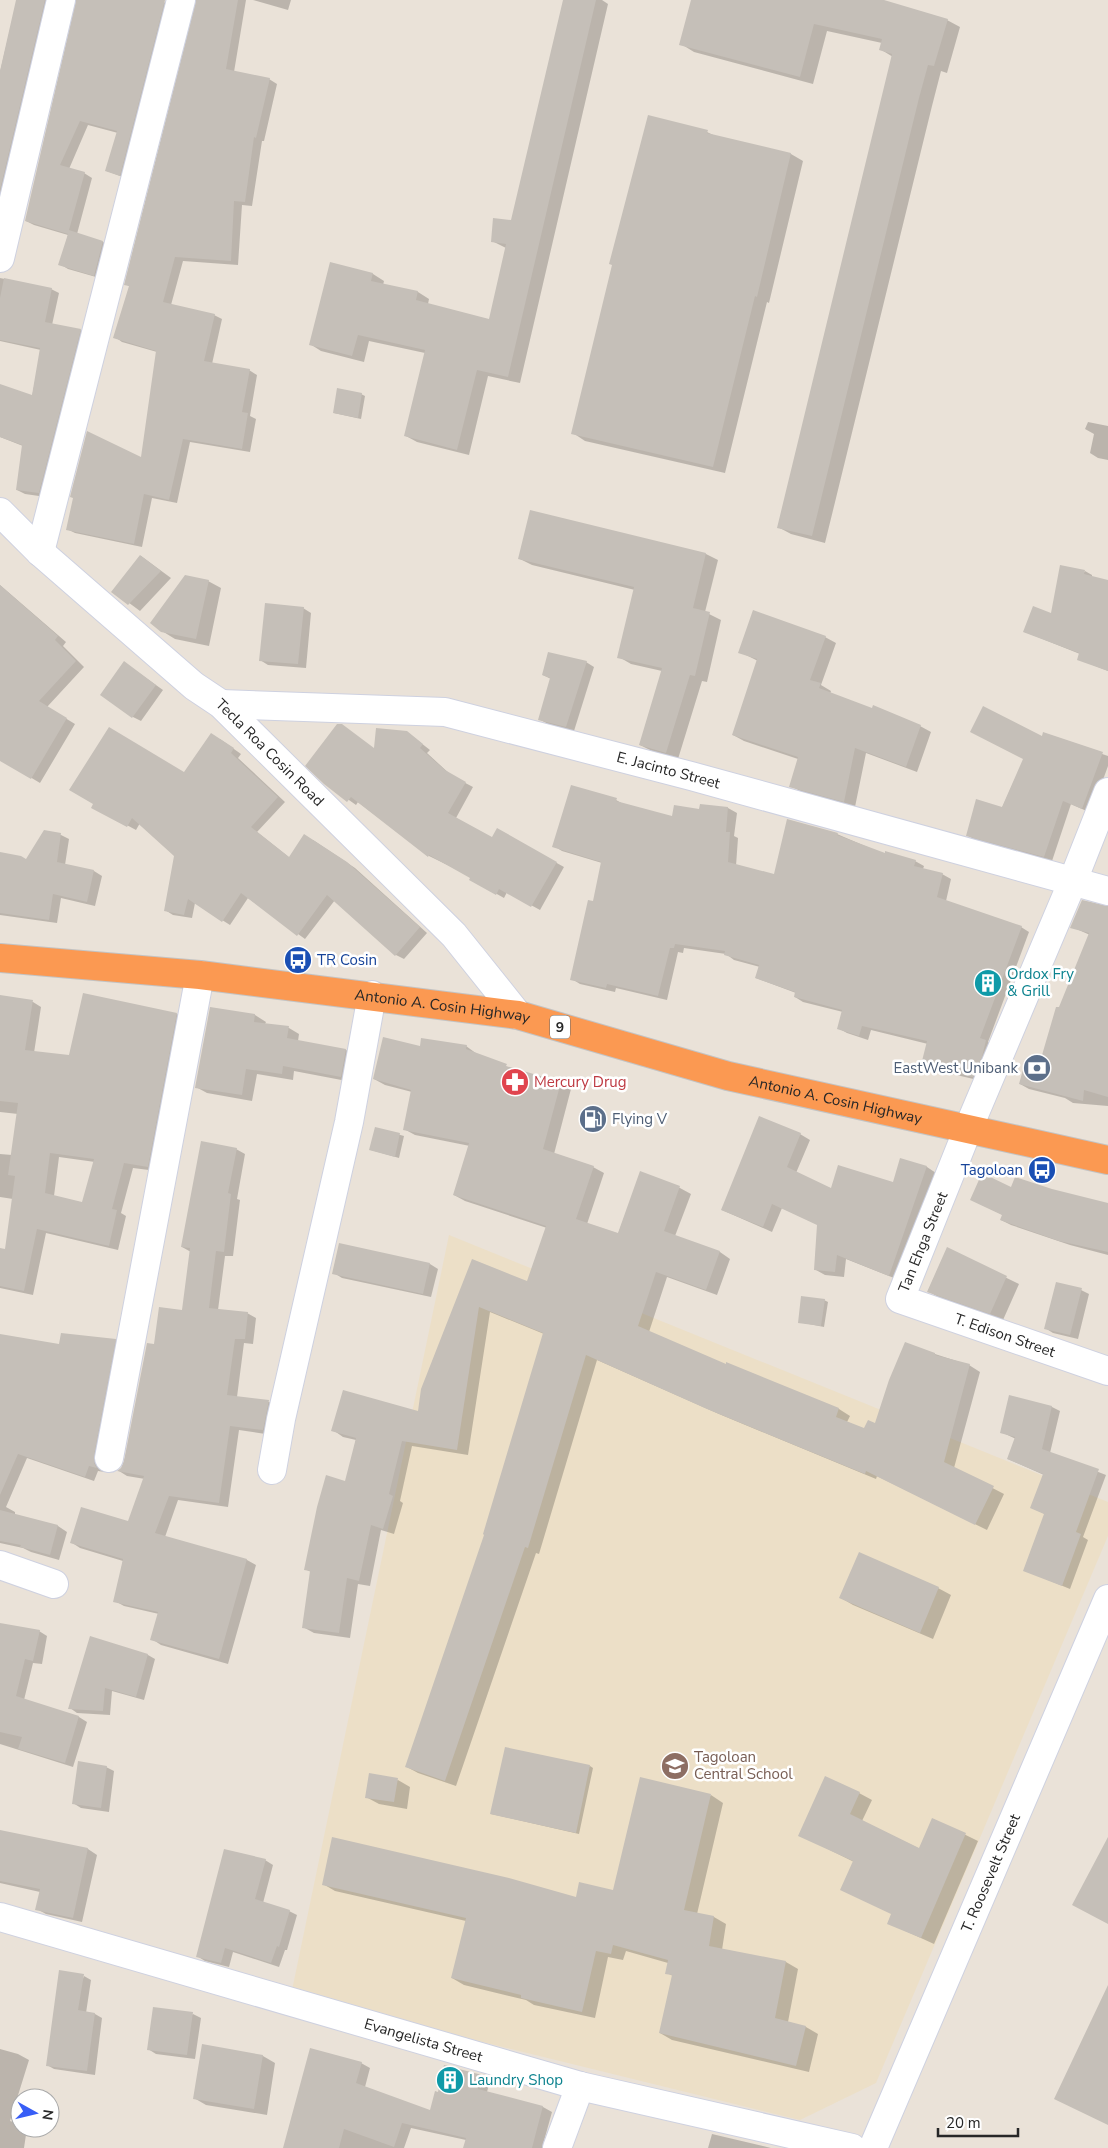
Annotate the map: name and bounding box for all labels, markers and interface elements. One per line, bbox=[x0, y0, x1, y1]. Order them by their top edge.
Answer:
street label: Tecla Roa Cosin Road bbox=[211, 694, 328, 811]
street label: E. Jacinto Street bbox=[614, 747, 723, 794]
bus stop icon: TR Cosin bbox=[283, 945, 313, 975]
place label: TR Cosin bbox=[317, 950, 377, 970]
place label: Ordox Fry & Grill bbox=[1007, 964, 1074, 1001]
building icon: Ordox Fry & Grill bbox=[973, 968, 1003, 998]
street label: Antonio A. Cosin Highway bbox=[353, 985, 533, 1028]
road number: 9 bbox=[550, 1016, 570, 1038]
bank icon: EastWest Unibank bbox=[1022, 1053, 1052, 1083]
place label: EastWest Unibank bbox=[894, 1058, 1018, 1078]
pharmacy icon: Mercury Drug bbox=[500, 1067, 530, 1097]
street label: Antonio A. Cosin Highway bbox=[747, 1071, 924, 1129]
place label: Mercury Drug bbox=[534, 1072, 627, 1092]
fuel station icon: Flying V bbox=[578, 1104, 608, 1134]
place label: Flying V bbox=[612, 1109, 668, 1129]
bus stop icon: Tagoloan bbox=[1027, 1155, 1057, 1185]
place label: Tagoloan bbox=[961, 1160, 1023, 1180]
street label: Tan Ehga Street bbox=[894, 1188, 953, 1295]
street label: T. Edison Street bbox=[952, 1309, 1059, 1362]
place label: Tagoloan Central School bbox=[694, 1747, 793, 1784]
school or university icon: Tagoloan Central School bbox=[660, 1751, 690, 1781]
street label: T. Roosevelt Street bbox=[956, 1810, 1025, 1935]
street label: Evangelista Street bbox=[362, 2014, 486, 2067]
building icon: Laundry Shop bbox=[435, 2065, 465, 2095]
place label: Laundry Shop bbox=[469, 2070, 563, 2090]
north arrow bbox=[10, 2088, 60, 2138]
scale bar bbox=[938, 2106, 1018, 2138]
text: N bbox=[37, 2108, 58, 2121]
text: 20 m bbox=[946, 2113, 981, 2133]

